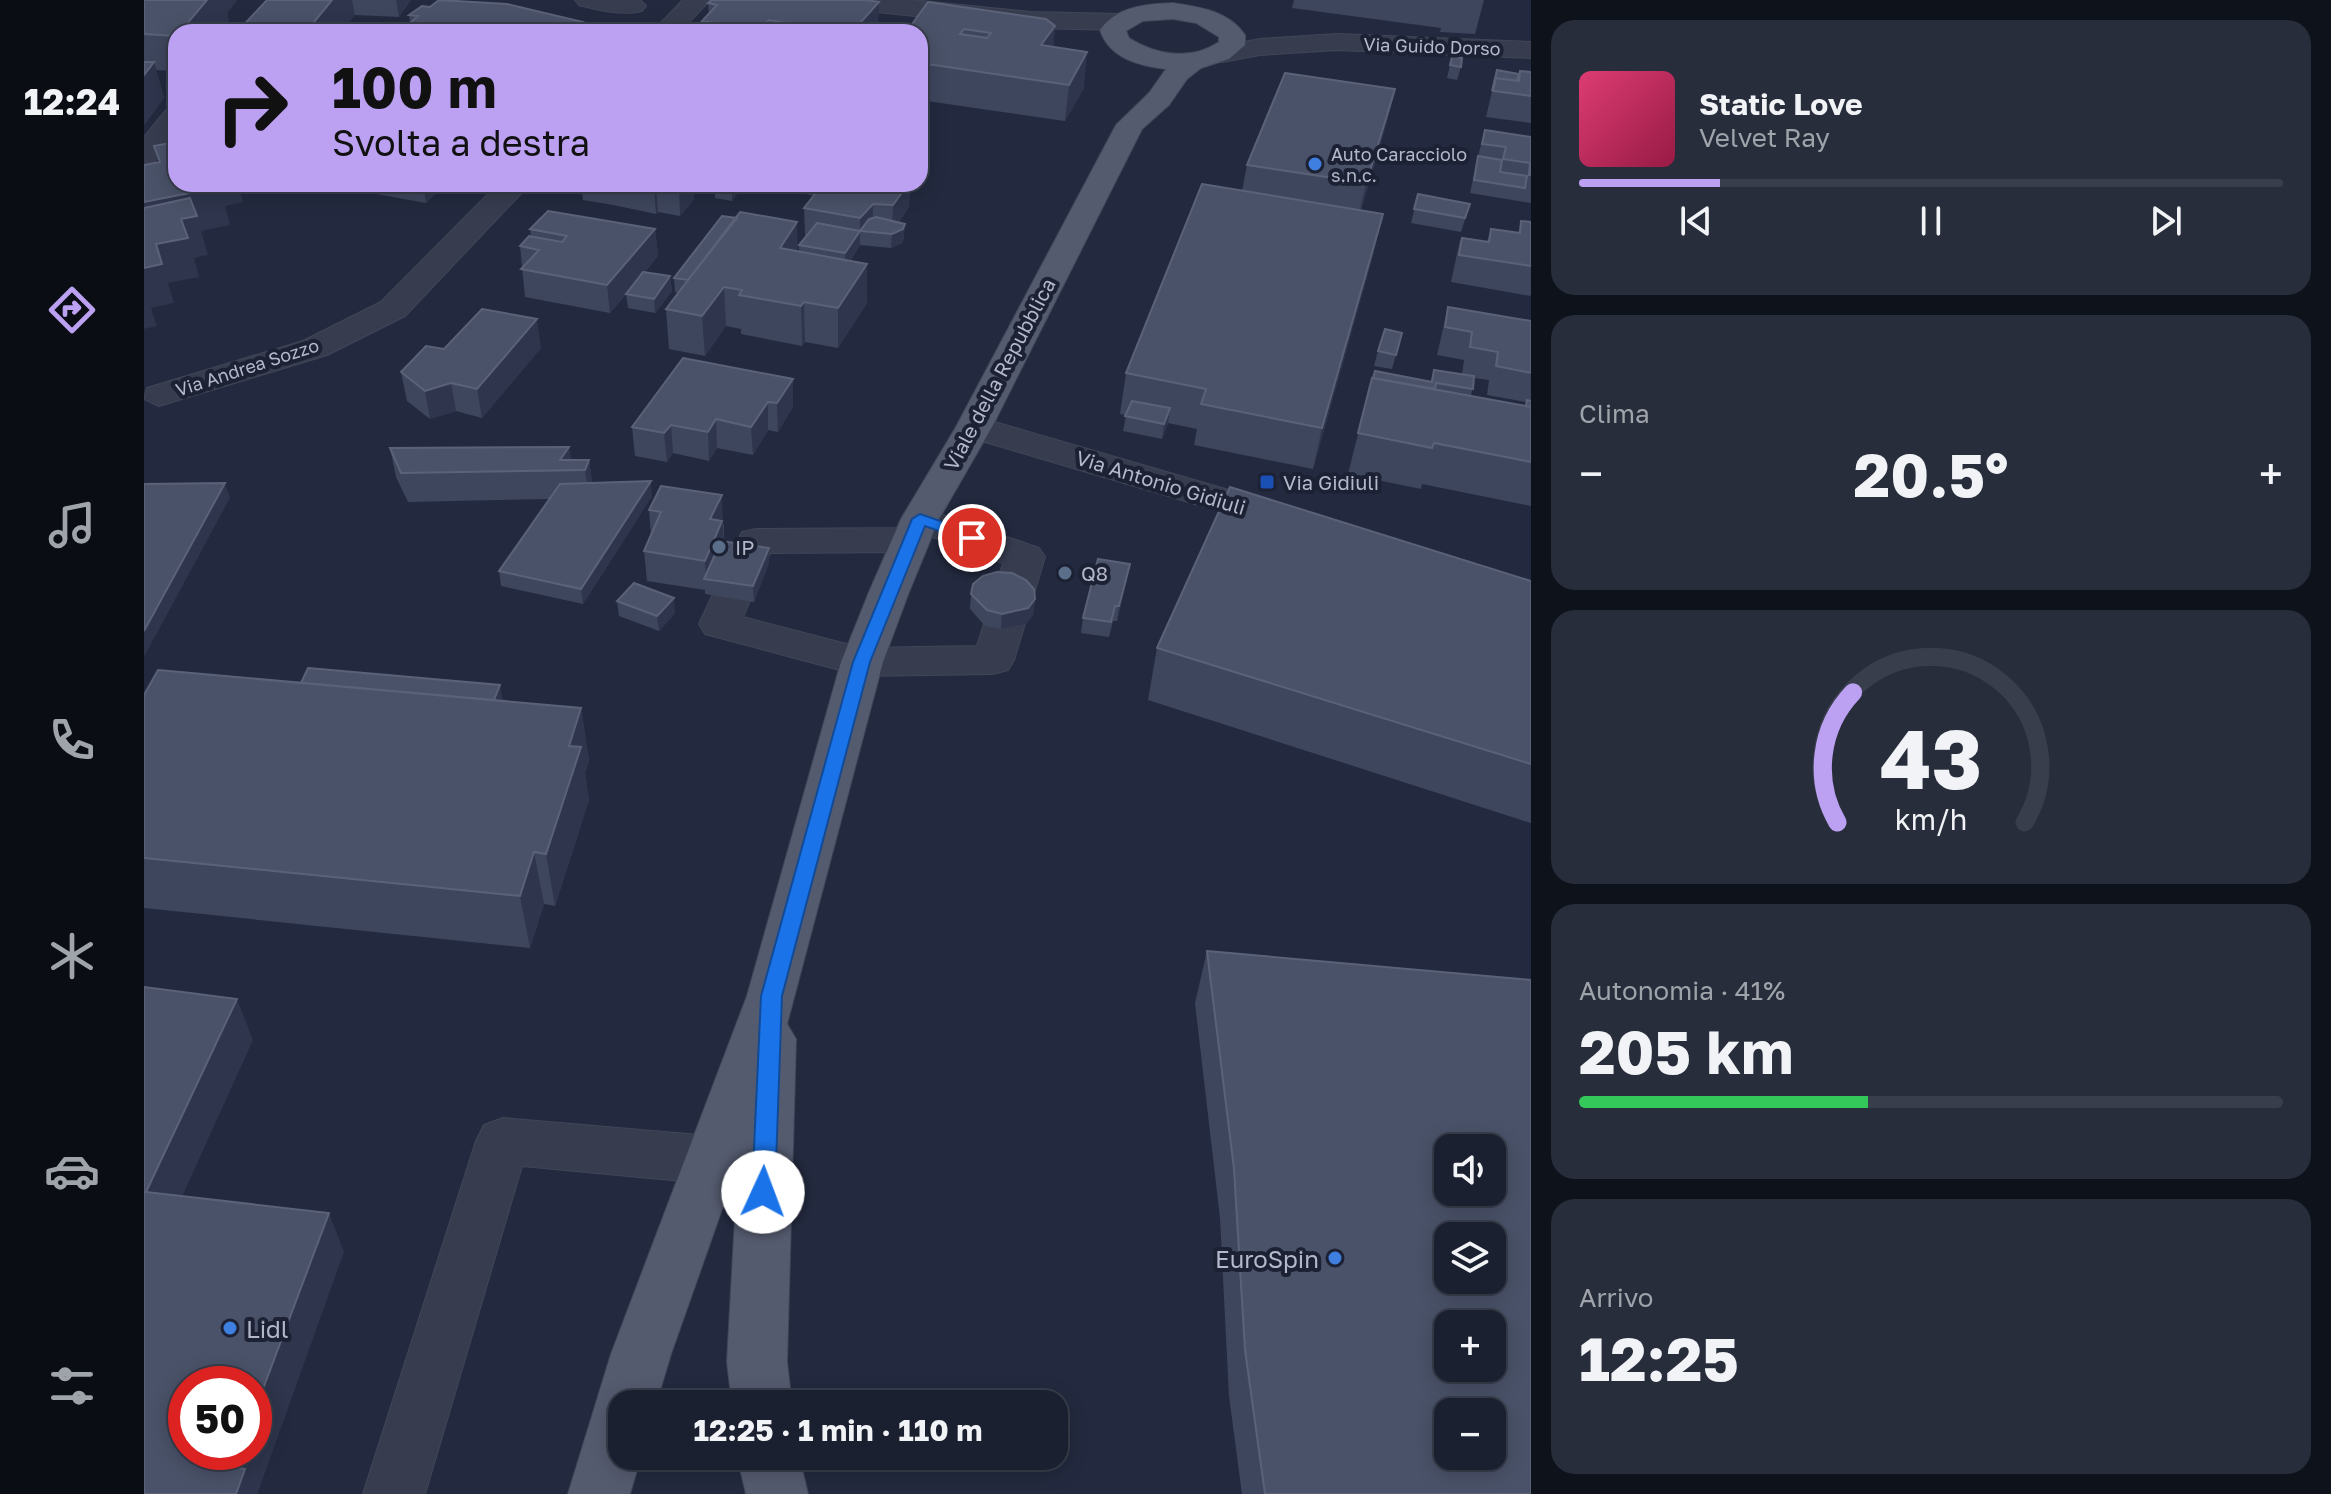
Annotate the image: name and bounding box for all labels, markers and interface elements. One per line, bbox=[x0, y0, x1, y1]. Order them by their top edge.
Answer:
street label: Via Guido Dorso bbox=[1363, 33, 1501, 59]
text: 100 m bbox=[332, 53, 497, 120]
icon: right bbox=[200, 56, 304, 160]
text: 12:24 bbox=[24, 80, 120, 123]
text: Static Love bbox=[1699, 86, 1863, 122]
text: Svolta a destra bbox=[332, 121, 590, 164]
text: Velvet Ray bbox=[1699, 122, 1830, 153]
place label: Auto Caracciolo s.n.c. bbox=[1331, 143, 1467, 186]
marker: Auto Caracciolo s.n.c. bbox=[1306, 155, 1324, 173]
icon: previous bbox=[1674, 199, 1718, 243]
icon: pause bbox=[1909, 199, 1953, 243]
icon: next bbox=[2144, 199, 2188, 243]
street label: Viale della Repubblica bbox=[938, 274, 1060, 474]
icon: directions bbox=[44, 282, 100, 338]
street label: Via Andrea Sozzo bbox=[173, 333, 321, 401]
text: Clima bbox=[1579, 398, 1650, 429]
text: 20.5° bbox=[1854, 438, 2008, 510]
street label: Via Antonio Gidiuli bbox=[1073, 445, 1249, 519]
text: − bbox=[1579, 447, 1603, 500]
text: + bbox=[2259, 447, 2283, 500]
place label: Via Gidiuli bbox=[1283, 470, 1379, 494]
marker: Via Gidiuli bbox=[1258, 473, 1276, 491]
icon: music bbox=[44, 497, 100, 553]
pin bbox=[938, 504, 1006, 572]
icon: arrive bbox=[950, 516, 994, 560]
place label: IP bbox=[735, 535, 754, 559]
marker: IP bbox=[710, 538, 728, 556]
place label: Q8 bbox=[1081, 561, 1108, 585]
marker: Q8 bbox=[1056, 564, 1074, 582]
text: 43 bbox=[1880, 707, 1982, 807]
icon: phone bbox=[44, 712, 100, 768]
text: km/h bbox=[1895, 802, 1967, 836]
icon: climate bbox=[44, 928, 100, 984]
text: Autonomia · 41% bbox=[1579, 975, 1785, 1006]
text: 205 km bbox=[1579, 1015, 1794, 1087]
map controls bbox=[1434, 1134, 1506, 1470]
button: sound bbox=[1434, 1134, 1506, 1206]
icon: car bbox=[44, 1143, 100, 1199]
position arrow bbox=[721, 1150, 805, 1234]
button: layers bbox=[1434, 1222, 1506, 1294]
place label: EuroSpin bbox=[1215, 1244, 1319, 1273]
marker: EuroSpin bbox=[1326, 1249, 1344, 1267]
text: Arrivo bbox=[1579, 1282, 1653, 1313]
button: + bbox=[1434, 1310, 1506, 1382]
place label: Lidl bbox=[246, 1314, 289, 1343]
marker: Lidl bbox=[221, 1319, 239, 1337]
text: 12:25 bbox=[1579, 1322, 1739, 1394]
icon: filters bbox=[44, 1358, 100, 1414]
speed limit sign: 50 bbox=[168, 1366, 272, 1470]
button: − bbox=[1434, 1398, 1506, 1470]
text: 12:25 · 1 min · 110 m bbox=[694, 1412, 982, 1448]

